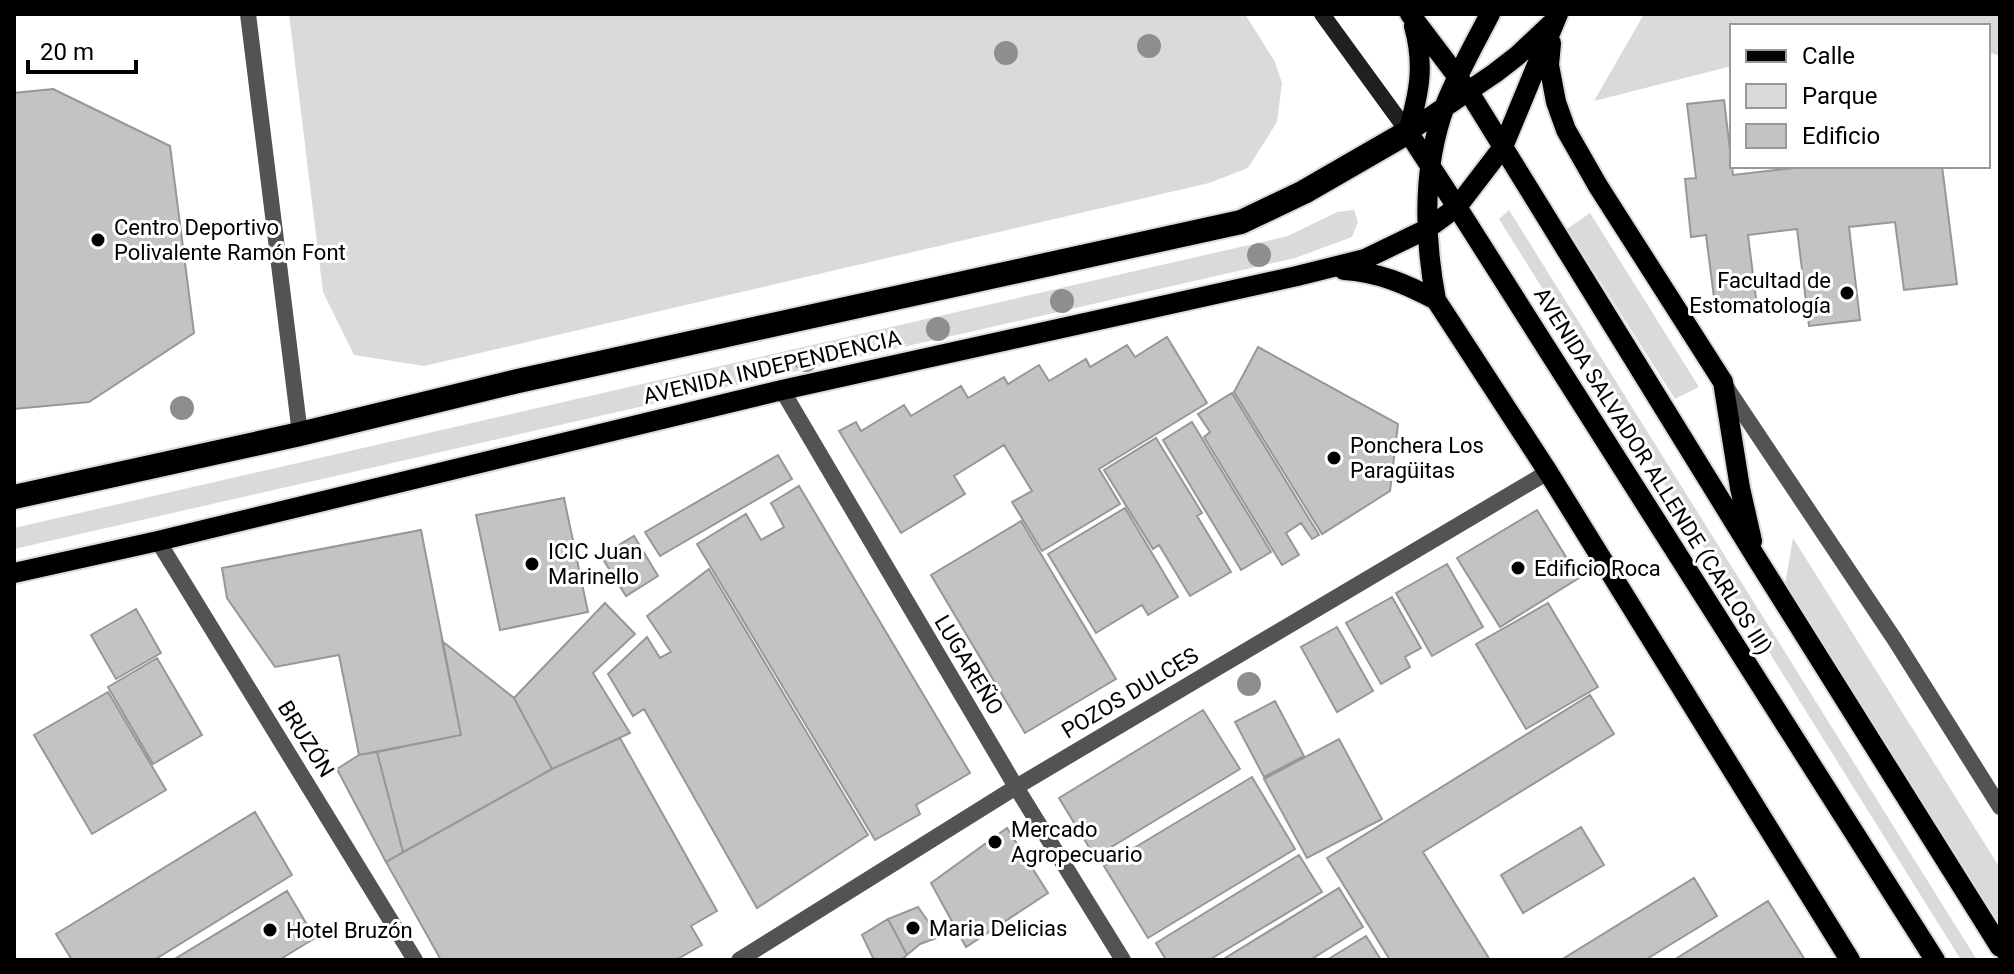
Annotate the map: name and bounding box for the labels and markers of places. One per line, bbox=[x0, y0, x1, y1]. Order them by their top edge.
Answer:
place label: Centro Deportivo Polivalente Ramón Font bbox=[114, 215, 346, 265]
marker: Centro Deportivo Polivalente Ramón Font bbox=[89, 231, 107, 249]
place label: Facultad de Estomatología bbox=[1689, 268, 1831, 318]
marker: Facultad de Estomatología bbox=[1838, 284, 1856, 302]
place label: Ponchera Los Paragüitas bbox=[1350, 433, 1484, 483]
marker: Ponchera Los Paragüitas bbox=[1325, 449, 1343, 467]
place label: ICIC Juan Marinello bbox=[548, 539, 642, 589]
marker: ICIC Juan Marinello bbox=[523, 555, 541, 573]
place label: Edificio Roca bbox=[1534, 556, 1661, 581]
marker: Edificio Roca bbox=[1509, 559, 1527, 577]
place label: Mercado Agropecuario bbox=[1011, 817, 1142, 867]
marker: Mercado Agropecuario bbox=[986, 833, 1004, 851]
place label: Maria Delicias bbox=[929, 916, 1067, 941]
place label: Hotel Bruzón bbox=[286, 918, 413, 943]
marker: Maria Delicias bbox=[904, 919, 922, 937]
marker: Hotel Bruzón bbox=[261, 921, 279, 939]

